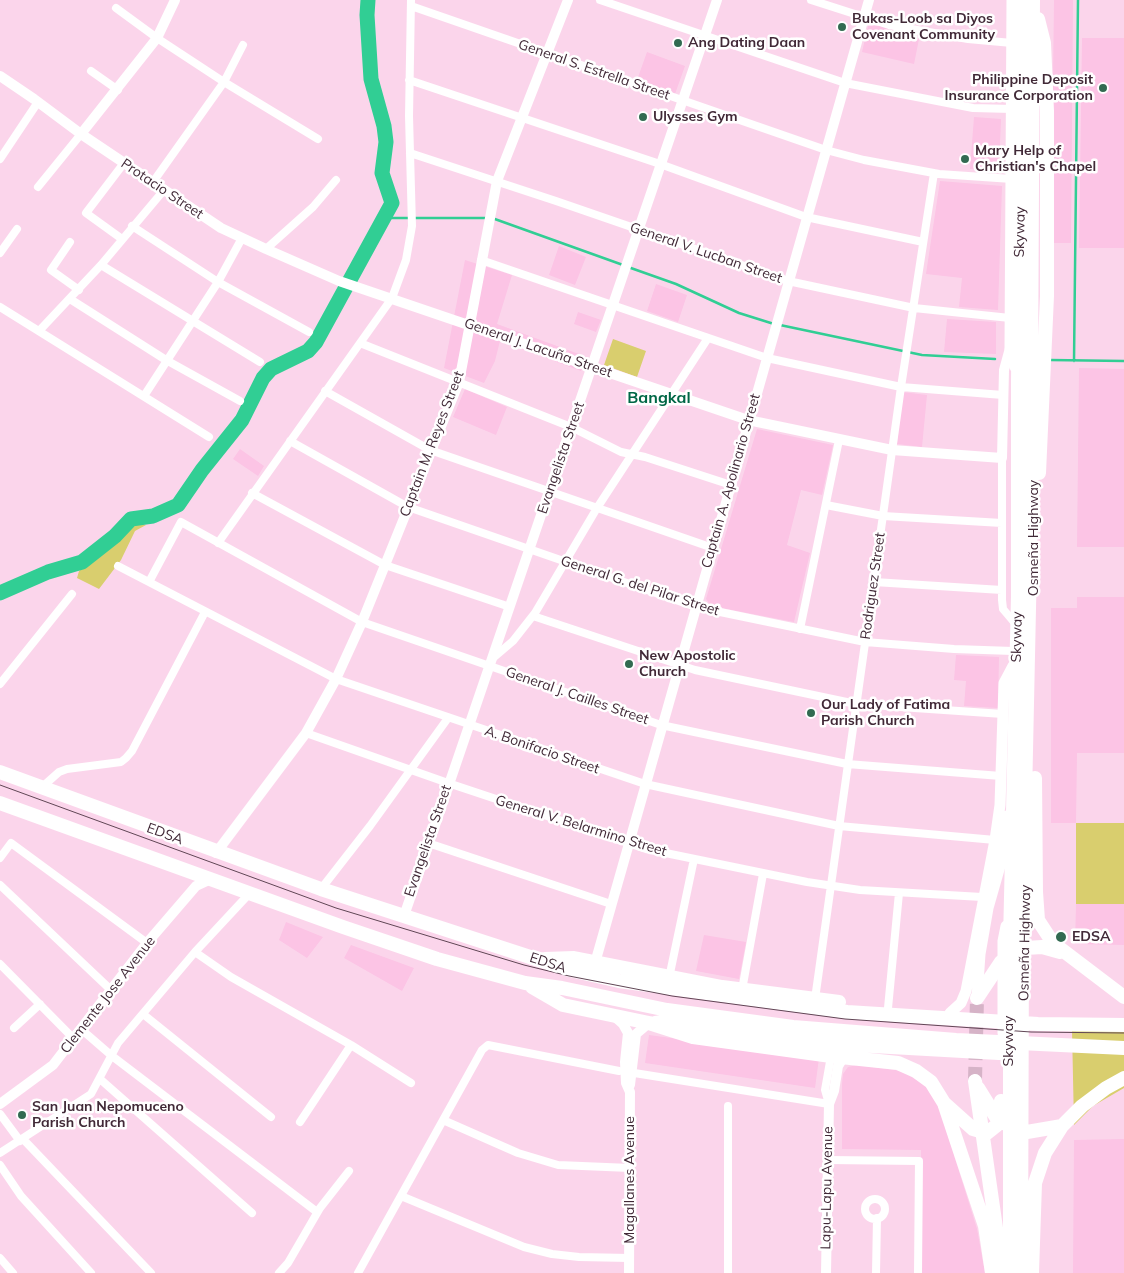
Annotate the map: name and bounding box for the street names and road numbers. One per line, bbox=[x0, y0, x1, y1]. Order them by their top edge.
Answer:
street label: General S. Estrella Street bbox=[516, 36, 672, 104]
street label: Protacio Street bbox=[118, 155, 206, 223]
street label: Skyway bbox=[1011, 206, 1029, 258]
street label: General V. Lucban Street bbox=[628, 219, 784, 287]
street label: General J. Lacuña Street bbox=[462, 315, 614, 381]
street label: Captain M. Reyes Street bbox=[396, 369, 468, 519]
street label: Captain A. Apolinario Street bbox=[698, 392, 764, 570]
street label: Evangelista Street bbox=[534, 400, 588, 516]
street label: Osmeña Highway bbox=[1026, 480, 1042, 596]
street label: Rodriguez Street bbox=[857, 531, 889, 641]
street label: General G. del Pilar Street bbox=[559, 552, 721, 620]
street label: Skyway bbox=[1008, 611, 1026, 663]
street label: General J. Cailles Street bbox=[503, 664, 651, 728]
street label: A. Bonifacio Street bbox=[482, 722, 602, 778]
street label: Evangelista Street bbox=[401, 783, 455, 899]
street label: General V. Belarmino Street bbox=[493, 792, 669, 860]
street label: EDSA bbox=[144, 820, 186, 848]
street label: Osmeña Highway bbox=[1016, 885, 1034, 1001]
street label: Clemente Jose Avenue bbox=[57, 933, 159, 1057]
street label: EDSA bbox=[527, 949, 569, 977]
street label: Skyway bbox=[1001, 1015, 1017, 1067]
street label: Magallanes Avenue bbox=[622, 1116, 638, 1244]
street label: Lapu-Lapu Avenue bbox=[818, 1126, 836, 1250]

